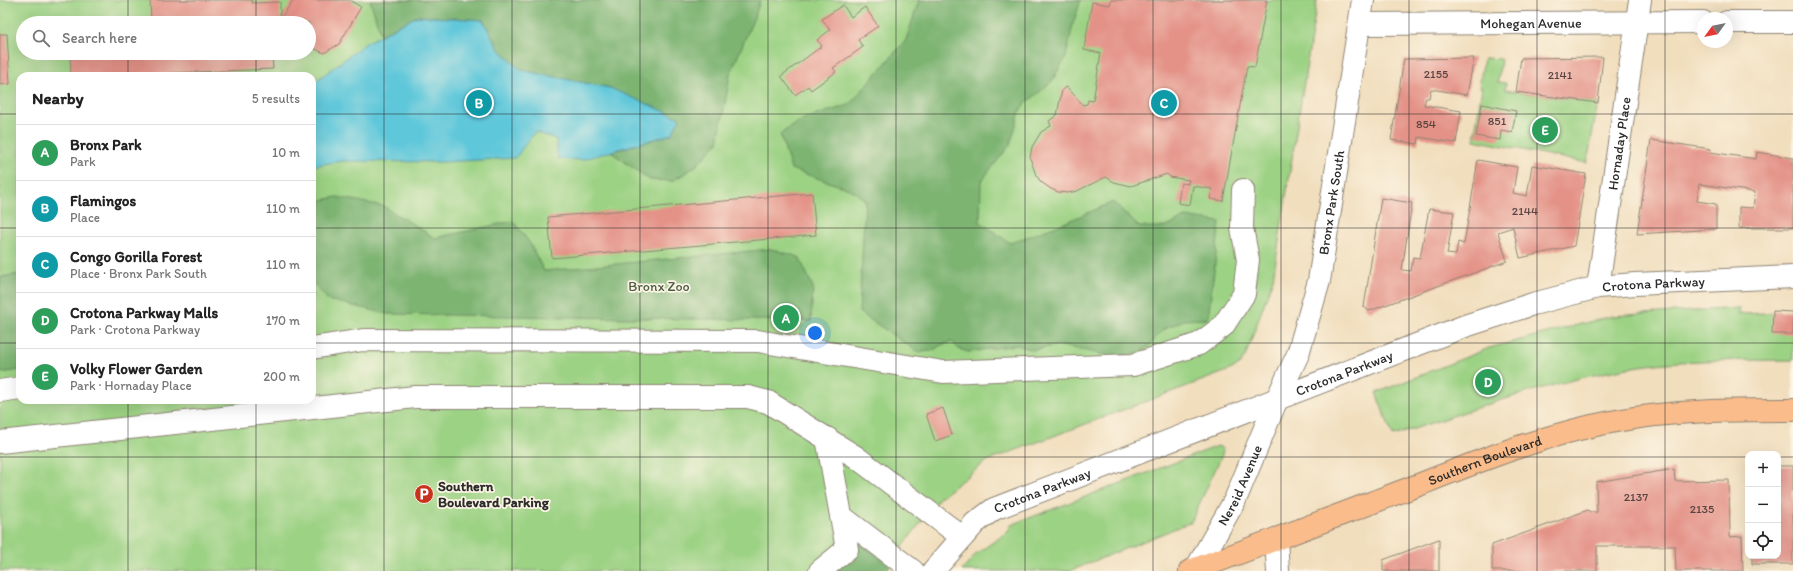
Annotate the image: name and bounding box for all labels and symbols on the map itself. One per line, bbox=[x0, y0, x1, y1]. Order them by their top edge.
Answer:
north arrow bbox=[1697, 12, 1733, 48]
street label: Mohegan Avenue bbox=[1480, 15, 1582, 32]
house number: 2155 bbox=[1424, 67, 1448, 81]
house number: 2141 bbox=[1548, 68, 1573, 82]
pin: B bbox=[466, 88, 492, 118]
pin: C bbox=[1151, 88, 1177, 118]
street label: Hornaday Place bbox=[1604, 96, 1635, 191]
house number: 851 bbox=[1488, 114, 1507, 128]
pin: E bbox=[1532, 115, 1558, 145]
house number: 854 bbox=[1416, 117, 1436, 131]
street label: Bronx Park South bbox=[1315, 149, 1348, 256]
house number: 2144 bbox=[1512, 204, 1538, 218]
street label: Crotona Parkway bbox=[1602, 273, 1706, 296]
park label: Bronx Zoo bbox=[628, 278, 690, 295]
pin: A bbox=[773, 303, 799, 333]
your location bbox=[805, 323, 825, 343]
street label: Crotona Parkway bbox=[1293, 347, 1396, 400]
pin: D bbox=[1475, 367, 1501, 397]
street label: Southern Boulevard bbox=[1426, 432, 1544, 489]
street label: Nereid Avenue bbox=[1214, 442, 1266, 529]
street label: Crotona Parkway bbox=[991, 464, 1094, 517]
place label: Southern Boulevard Parking bbox=[438, 478, 550, 511]
parking icon: Southern Boulevard Parking bbox=[413, 483, 435, 505]
house number: 2137 bbox=[1624, 490, 1648, 504]
house number: 2135 bbox=[1690, 502, 1714, 516]

